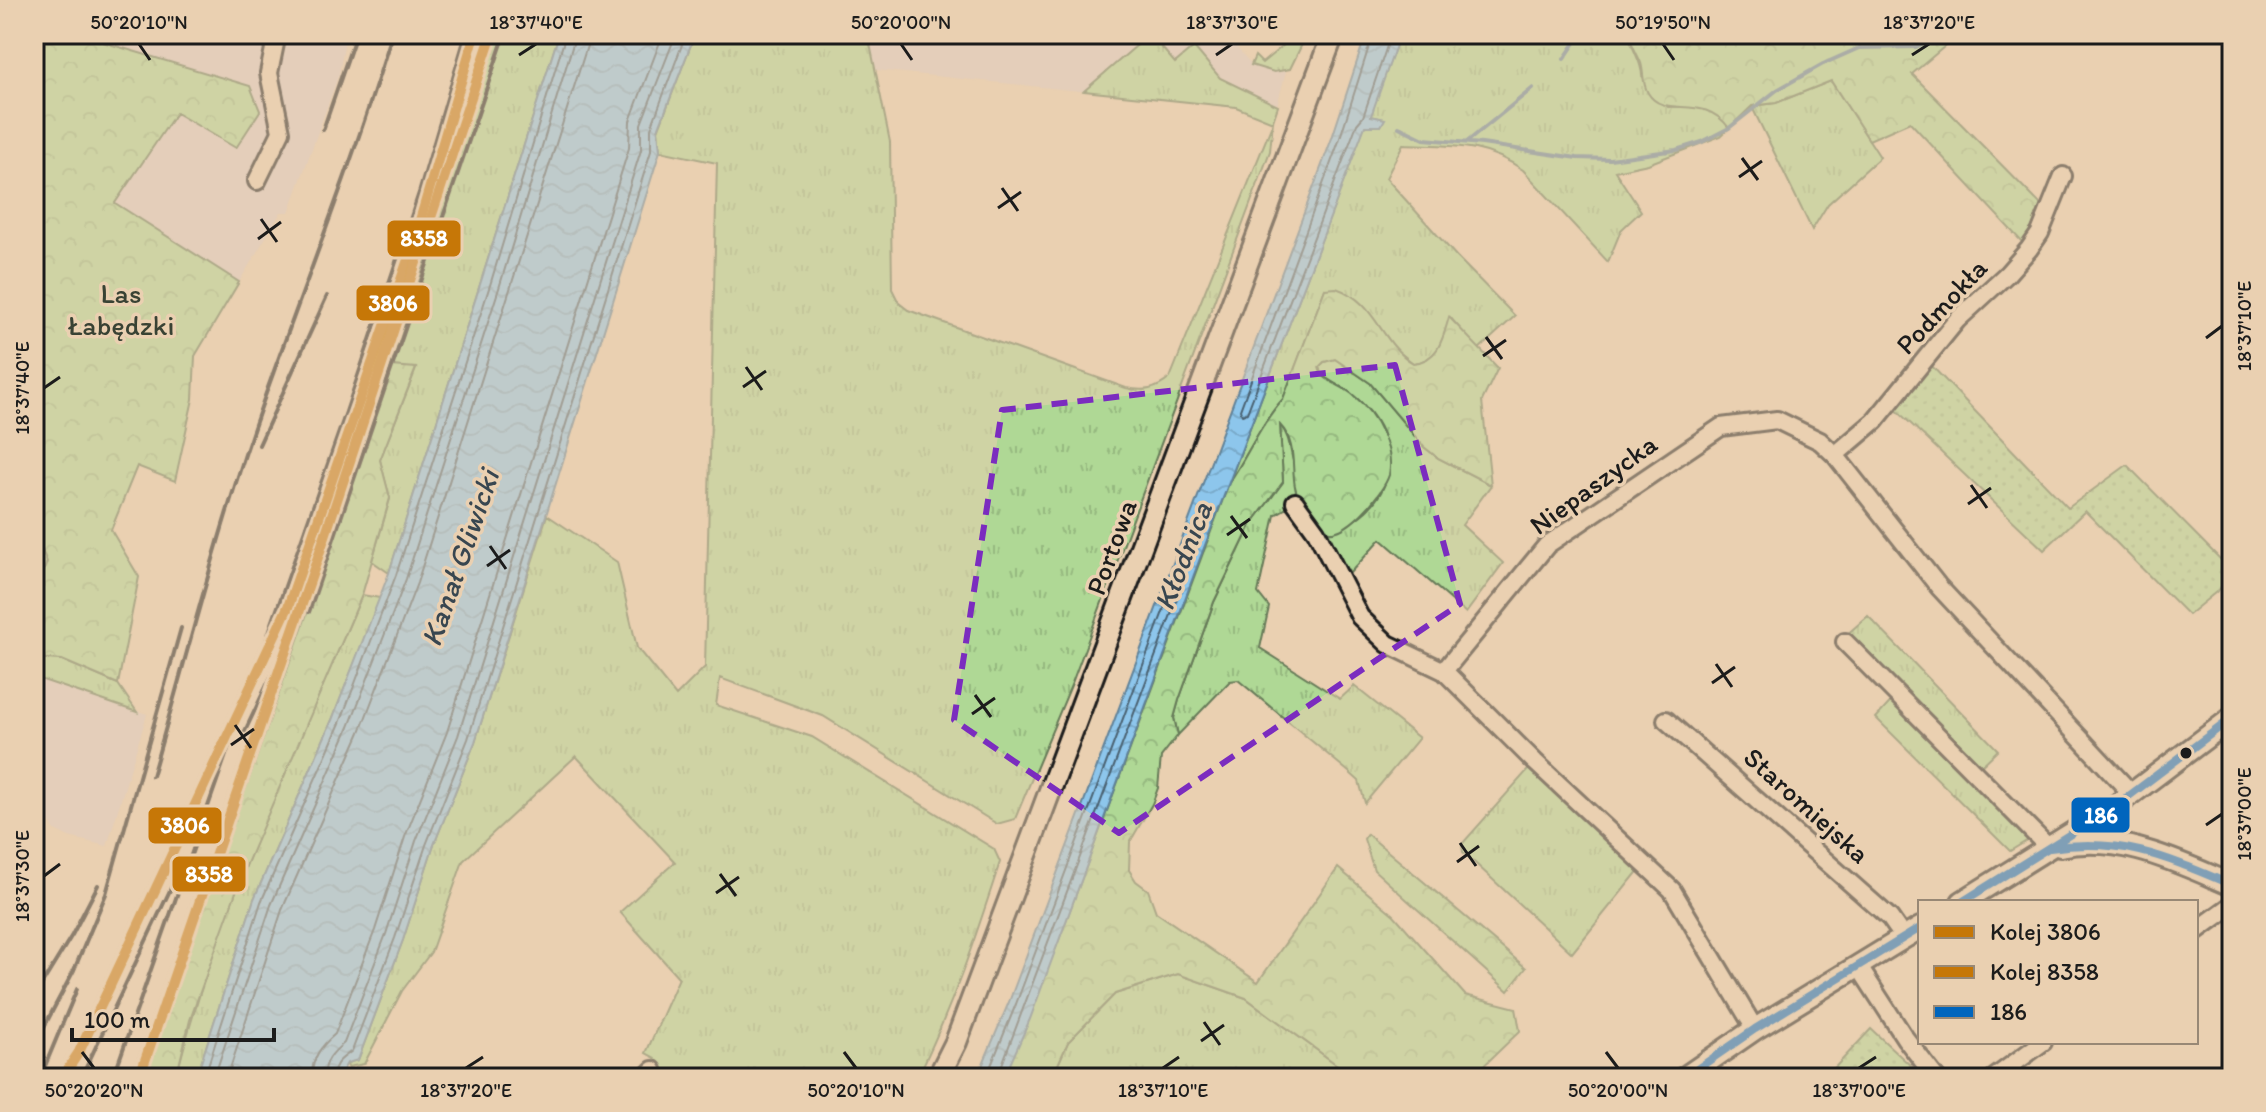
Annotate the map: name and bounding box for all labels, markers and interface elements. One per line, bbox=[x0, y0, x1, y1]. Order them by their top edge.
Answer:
text: 50°20'10"N bbox=[90, 10, 188, 34]
text: 18°37'40"E bbox=[489, 10, 583, 34]
text: 50°20'00"N bbox=[851, 10, 951, 34]
text: 18°37'30"E bbox=[1186, 10, 1278, 34]
text: 50°19'50"N bbox=[1615, 10, 1711, 34]
text: 18°37'20"E bbox=[1883, 10, 1975, 34]
line badge: 8358 bbox=[386, 219, 462, 258]
text: 8358 bbox=[400, 225, 448, 252]
street label: Podmokła bbox=[1888, 251, 1994, 361]
park label: Las Łabędzki bbox=[68, 276, 174, 342]
text: 18°37'10"E bbox=[2232, 281, 2256, 371]
line badge: 3806 bbox=[355, 284, 431, 322]
text: 3806 bbox=[368, 290, 418, 317]
text: 18°37'40"E bbox=[10, 341, 34, 435]
street label: Niepaszycka bbox=[1523, 426, 1664, 542]
water label: Kanał Gliwicki bbox=[412, 462, 508, 651]
street label: Portowa bbox=[1078, 494, 1144, 599]
water label: Kłodnica bbox=[1145, 496, 1220, 615]
street label: Staromiejska bbox=[1737, 740, 1877, 870]
unlabelled marker bbox=[2178, 745, 2194, 761]
text: 18°37'00"E bbox=[2232, 767, 2256, 861]
line badge: 186 bbox=[2070, 796, 2131, 834]
text: 186 bbox=[2084, 802, 2118, 829]
line badge: 3806 bbox=[147, 806, 223, 845]
text: 3806 bbox=[160, 812, 210, 839]
text: 18°37'30"E bbox=[10, 830, 34, 922]
line badge: 8358 bbox=[171, 855, 247, 893]
text: 8358 bbox=[185, 861, 233, 888]
legend bbox=[1918, 900, 2198, 1044]
text: Kolej 3806 bbox=[1990, 917, 2101, 946]
text: Kolej 8358 bbox=[1990, 957, 2099, 986]
scale bar bbox=[72, 992, 274, 1042]
text: 186 bbox=[1990, 997, 2027, 1026]
text: 100 m bbox=[84, 1005, 150, 1034]
text: 50°20'20"N bbox=[45, 1078, 143, 1102]
text: 18°37'20"E bbox=[420, 1078, 512, 1102]
text: 50°20'10"N bbox=[807, 1078, 905, 1102]
text: 18°37'10"E bbox=[1118, 1078, 1208, 1102]
text: 50°20'00"N bbox=[1568, 1078, 1668, 1102]
text: 18°37'00"E bbox=[1812, 1078, 1906, 1102]

